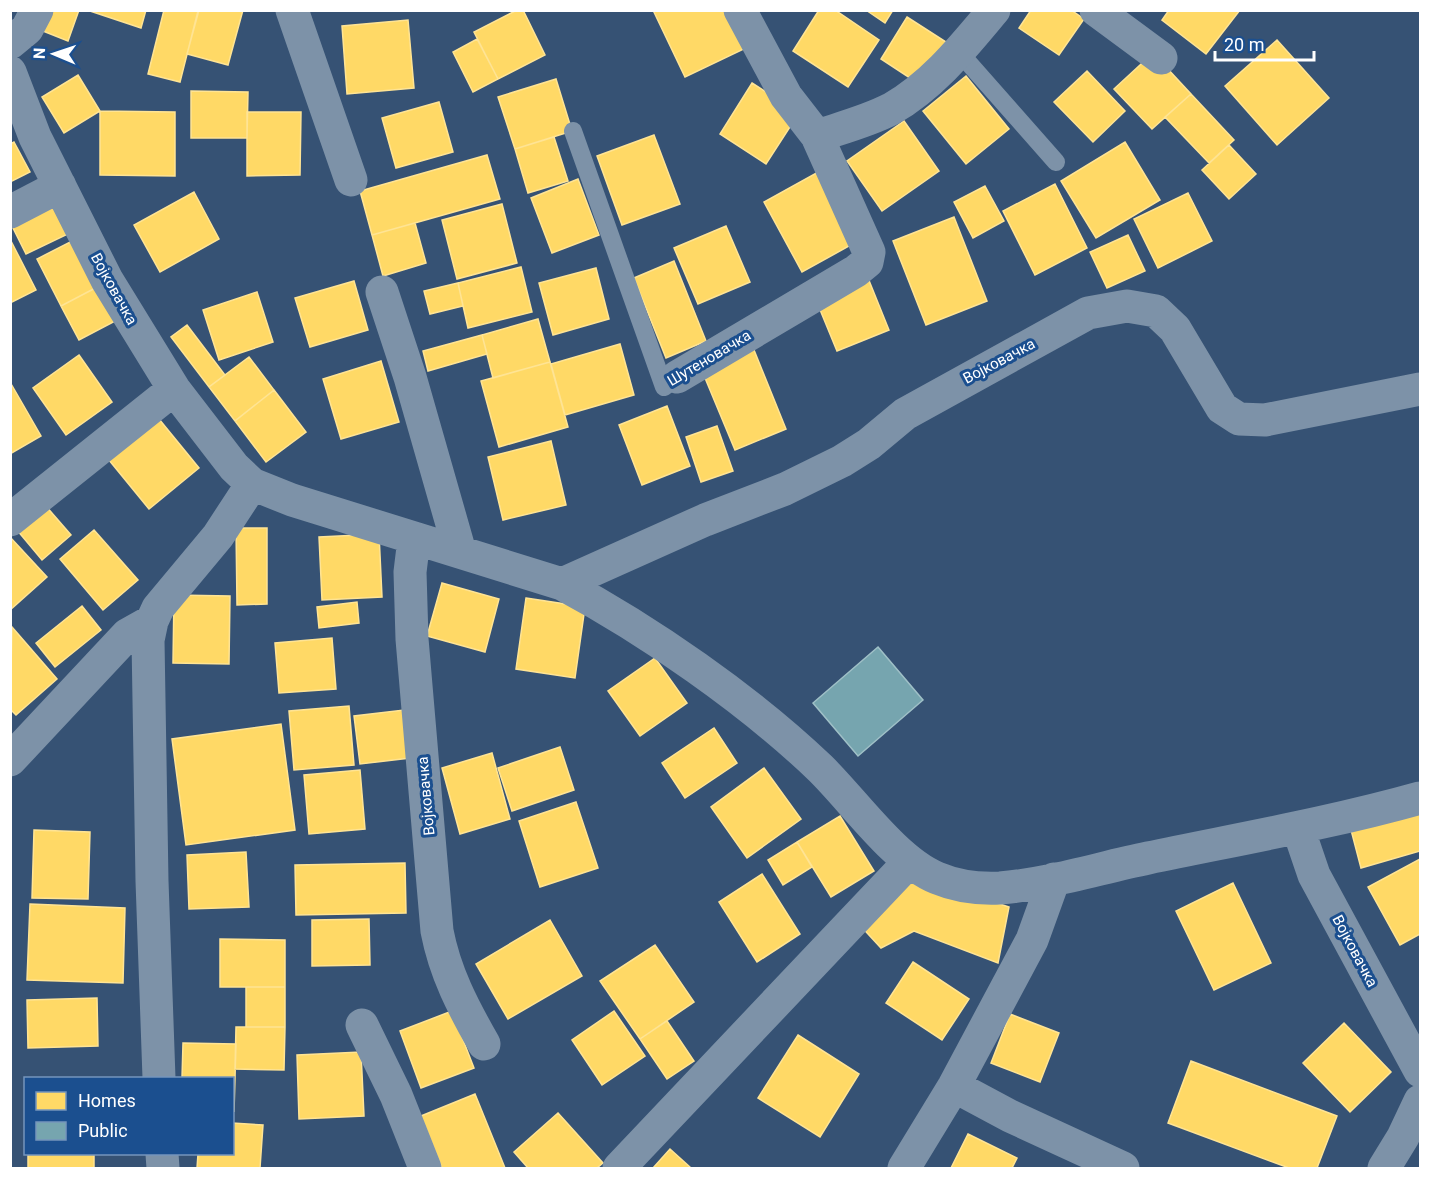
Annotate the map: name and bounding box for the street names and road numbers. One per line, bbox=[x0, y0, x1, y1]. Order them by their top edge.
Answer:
street label: Војковачка bbox=[87, 250, 141, 328]
street label: Шутеновачка bbox=[664, 326, 754, 390]
street label: Војковачка bbox=[960, 334, 1038, 388]
street label: Војковачка bbox=[414, 756, 438, 836]
street label: Војковачка bbox=[1328, 912, 1382, 990]

